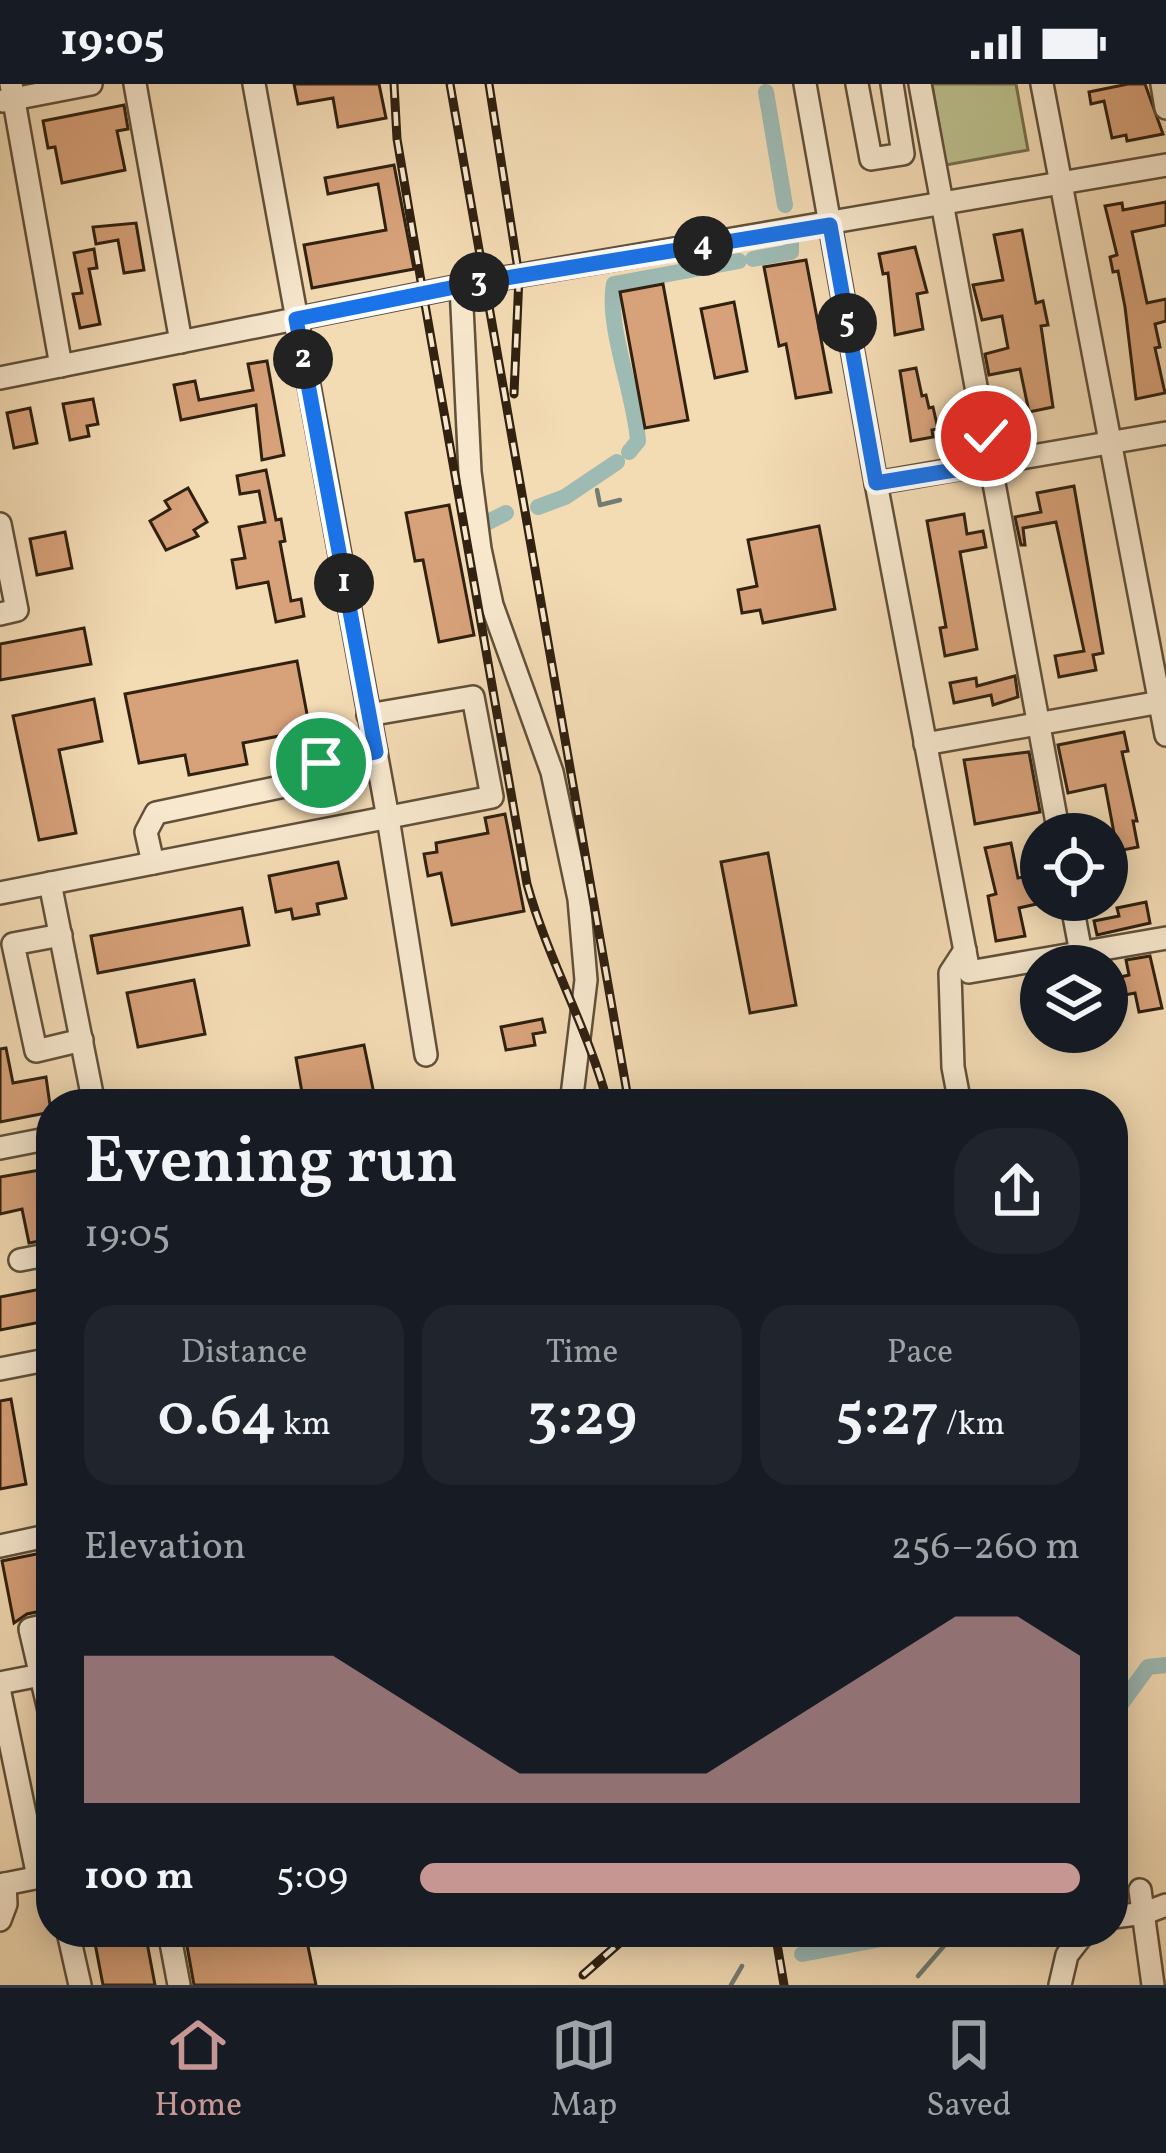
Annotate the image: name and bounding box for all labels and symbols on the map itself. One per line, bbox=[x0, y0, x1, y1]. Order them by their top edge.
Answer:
pin: 4 bbox=[673, 216, 733, 276]
pin: 3 bbox=[449, 252, 509, 312]
pin: 5 bbox=[817, 293, 877, 353]
pin: 2 bbox=[273, 329, 333, 389]
pin bbox=[935, 385, 1037, 487]
pin: 1 bbox=[314, 553, 374, 613]
pin bbox=[270, 712, 372, 814]

